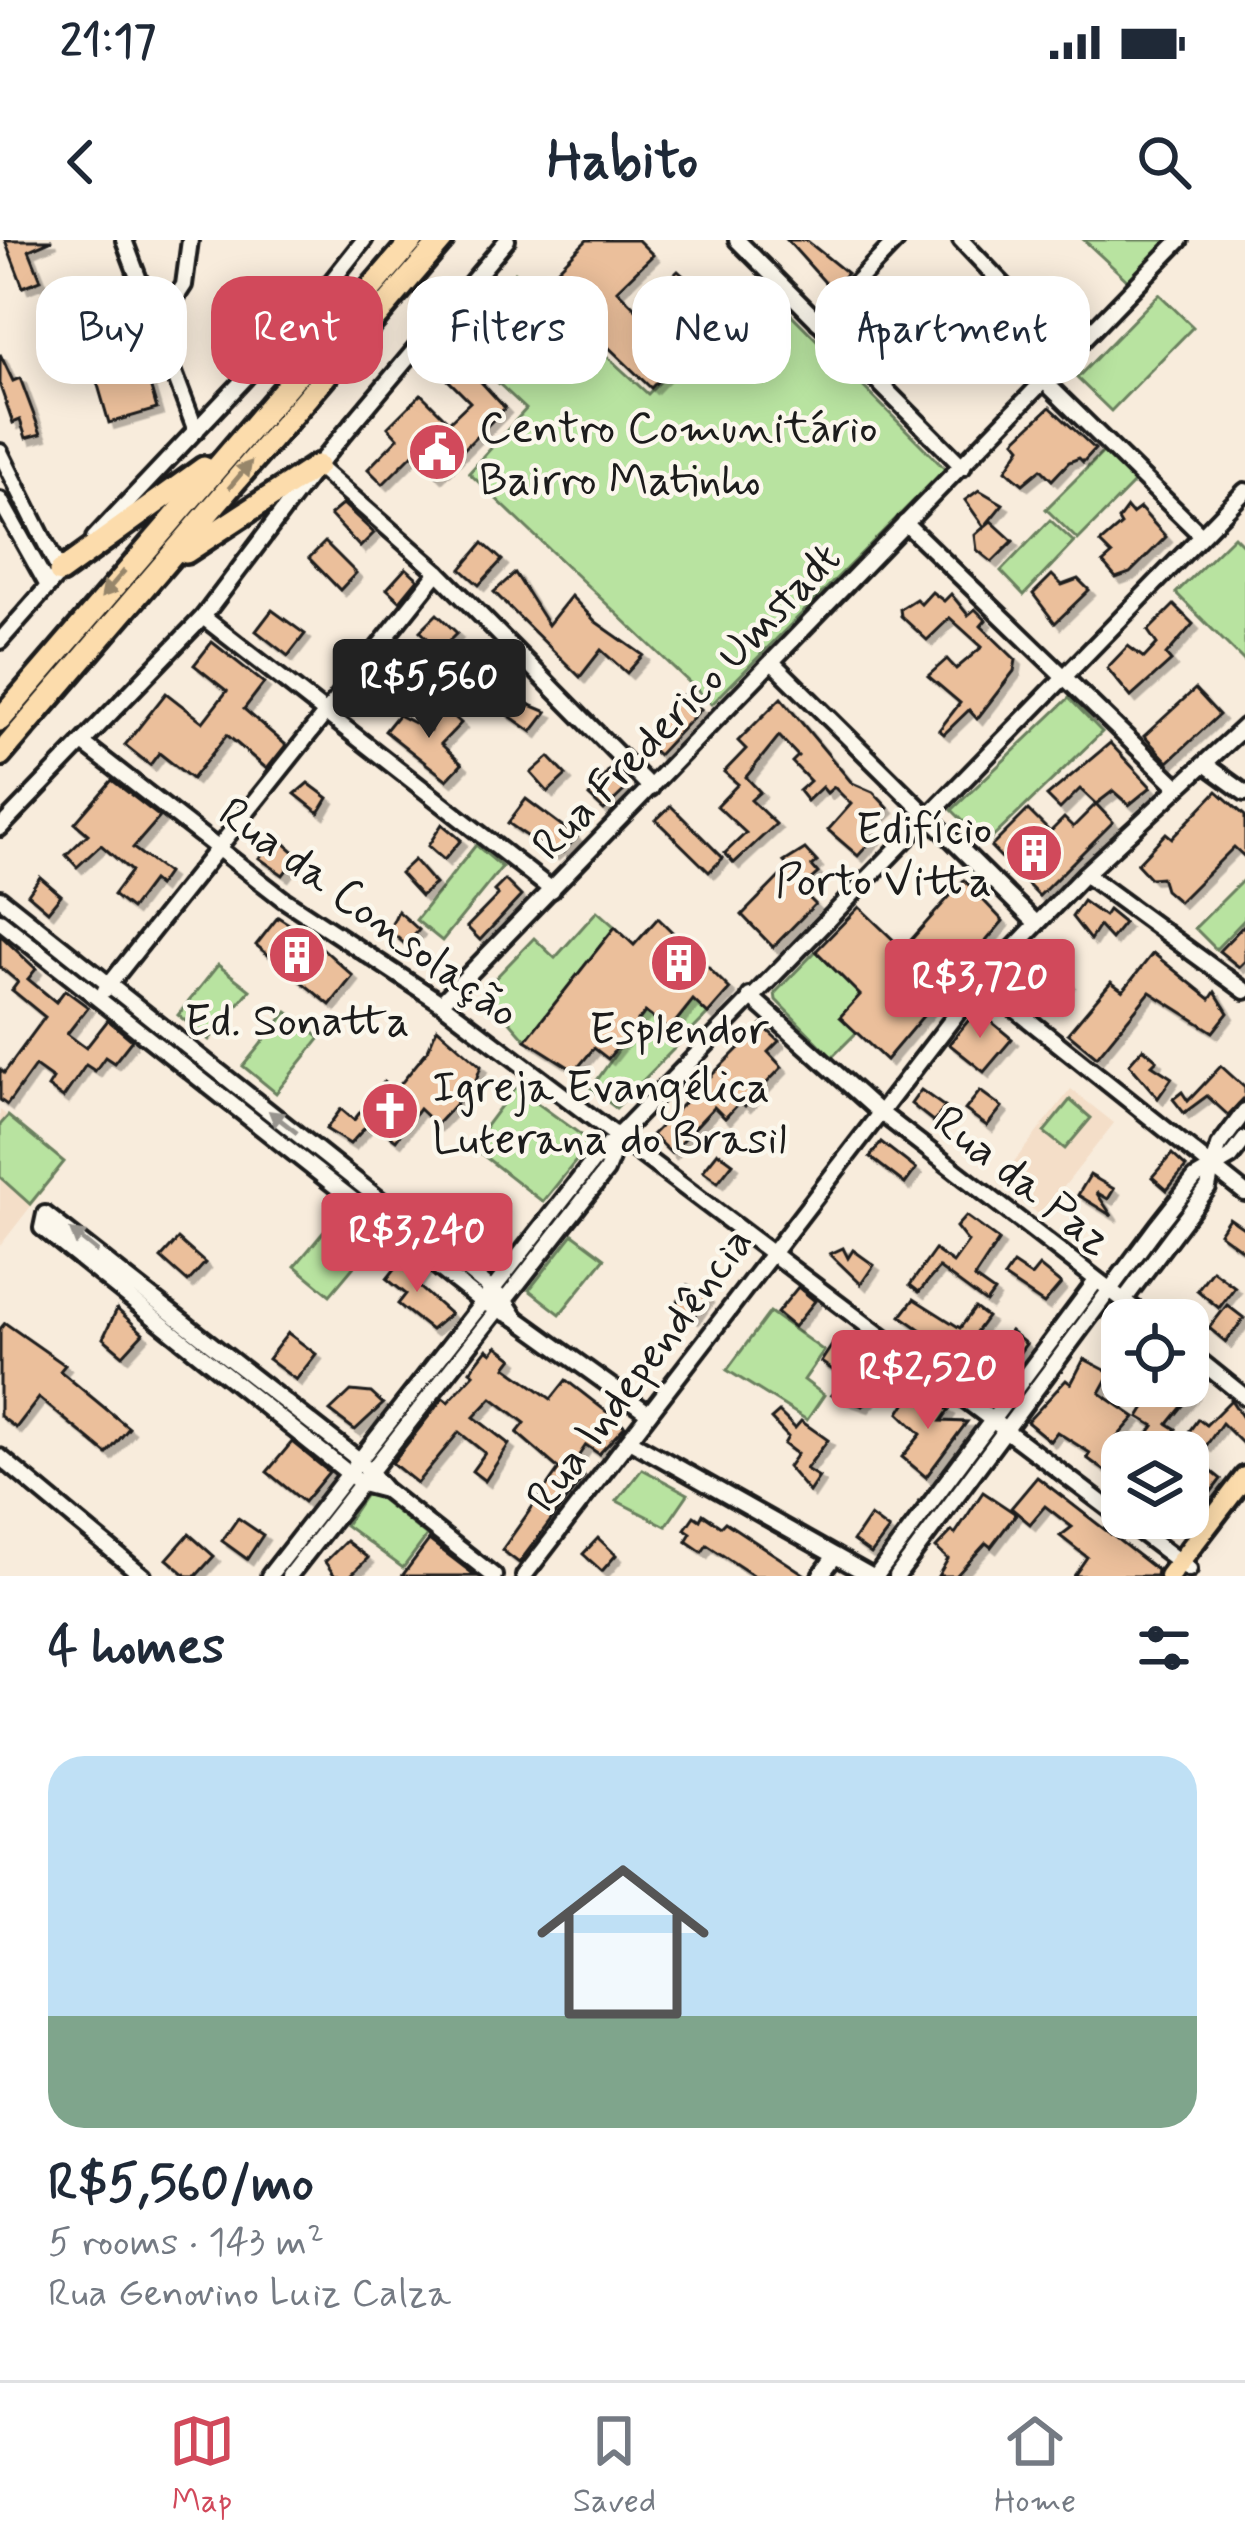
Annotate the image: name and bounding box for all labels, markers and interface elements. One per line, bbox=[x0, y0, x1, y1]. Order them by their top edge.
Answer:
text: 21:17 bbox=[60, 13, 156, 72]
text: Habito bbox=[547, 127, 698, 198]
icon: back bbox=[48, 129, 114, 195]
icon: search bbox=[1131, 129, 1197, 195]
chip: Buy bbox=[36, 276, 187, 384]
chip: Rent bbox=[211, 276, 383, 384]
chip: Filters bbox=[407, 276, 608, 384]
chip: New bbox=[632, 276, 791, 384]
chip: Apartment bbox=[815, 276, 1090, 384]
place label: Centro Comunitário Bairro Matinho bbox=[479, 400, 878, 511]
public building icon: Centro Comunitário Bairro Matinho bbox=[406, 421, 468, 483]
one-way arrow bbox=[227, 460, 253, 490]
street label: Rua Frederico Umstadt bbox=[520, 530, 855, 874]
one-way arrow bbox=[100, 569, 127, 599]
pin: R$5,560 bbox=[318, 639, 540, 741]
text: R$5,560 bbox=[360, 652, 498, 703]
street label: Rua da Consolação bbox=[206, 785, 530, 1043]
place label: Edifício Porto Vitta bbox=[775, 801, 992, 912]
building icon: Edifício Porto Vitta bbox=[1003, 822, 1065, 884]
building icon: Ed. Sonatta bbox=[266, 924, 328, 986]
building icon: Esplendor bbox=[648, 932, 710, 994]
pin: R$3,720 bbox=[869, 939, 1091, 1041]
text: R$3,720 bbox=[912, 952, 1048, 1003]
place label: Ed. Sonatta bbox=[184, 993, 410, 1052]
place label: Esplendor bbox=[589, 1001, 770, 1060]
place label: Igreja Evangélica Luterana do Brasil bbox=[432, 1059, 787, 1170]
church icon: Igreja Evangélica Luterana do Brasil bbox=[359, 1080, 421, 1142]
street label: Rua da Paz bbox=[920, 1093, 1124, 1270]
one-way arrow bbox=[268, 1110, 299, 1135]
pin: R$3,240 bbox=[306, 1193, 528, 1295]
text: R$3,240 bbox=[348, 1206, 486, 1257]
street label: Rua Independência bbox=[514, 1215, 768, 1525]
one-way arrow bbox=[69, 1229, 100, 1254]
map controls bbox=[1101, 1299, 1209, 1539]
button: locate bbox=[1101, 1299, 1209, 1407]
pin: R$2,520 bbox=[817, 1330, 1039, 1432]
text: R$2,520 bbox=[858, 1343, 998, 1394]
button: layers bbox=[1101, 1431, 1209, 1539]
text: 4 homes bbox=[48, 1615, 225, 1681]
icon: filters bbox=[1131, 1615, 1197, 1681]
icon: home bbox=[515, 1834, 731, 2050]
text: R$5,560/mo bbox=[48, 2152, 314, 2218]
text: 5 rooms · 143 m² bbox=[48, 2218, 324, 2269]
text: Rua Genovino Luiz Calza bbox=[48, 2269, 451, 2320]
tab: Map bbox=[169, 2408, 235, 2524]
tab: Saved bbox=[573, 2408, 656, 2524]
tab: Home bbox=[994, 2408, 1076, 2524]

